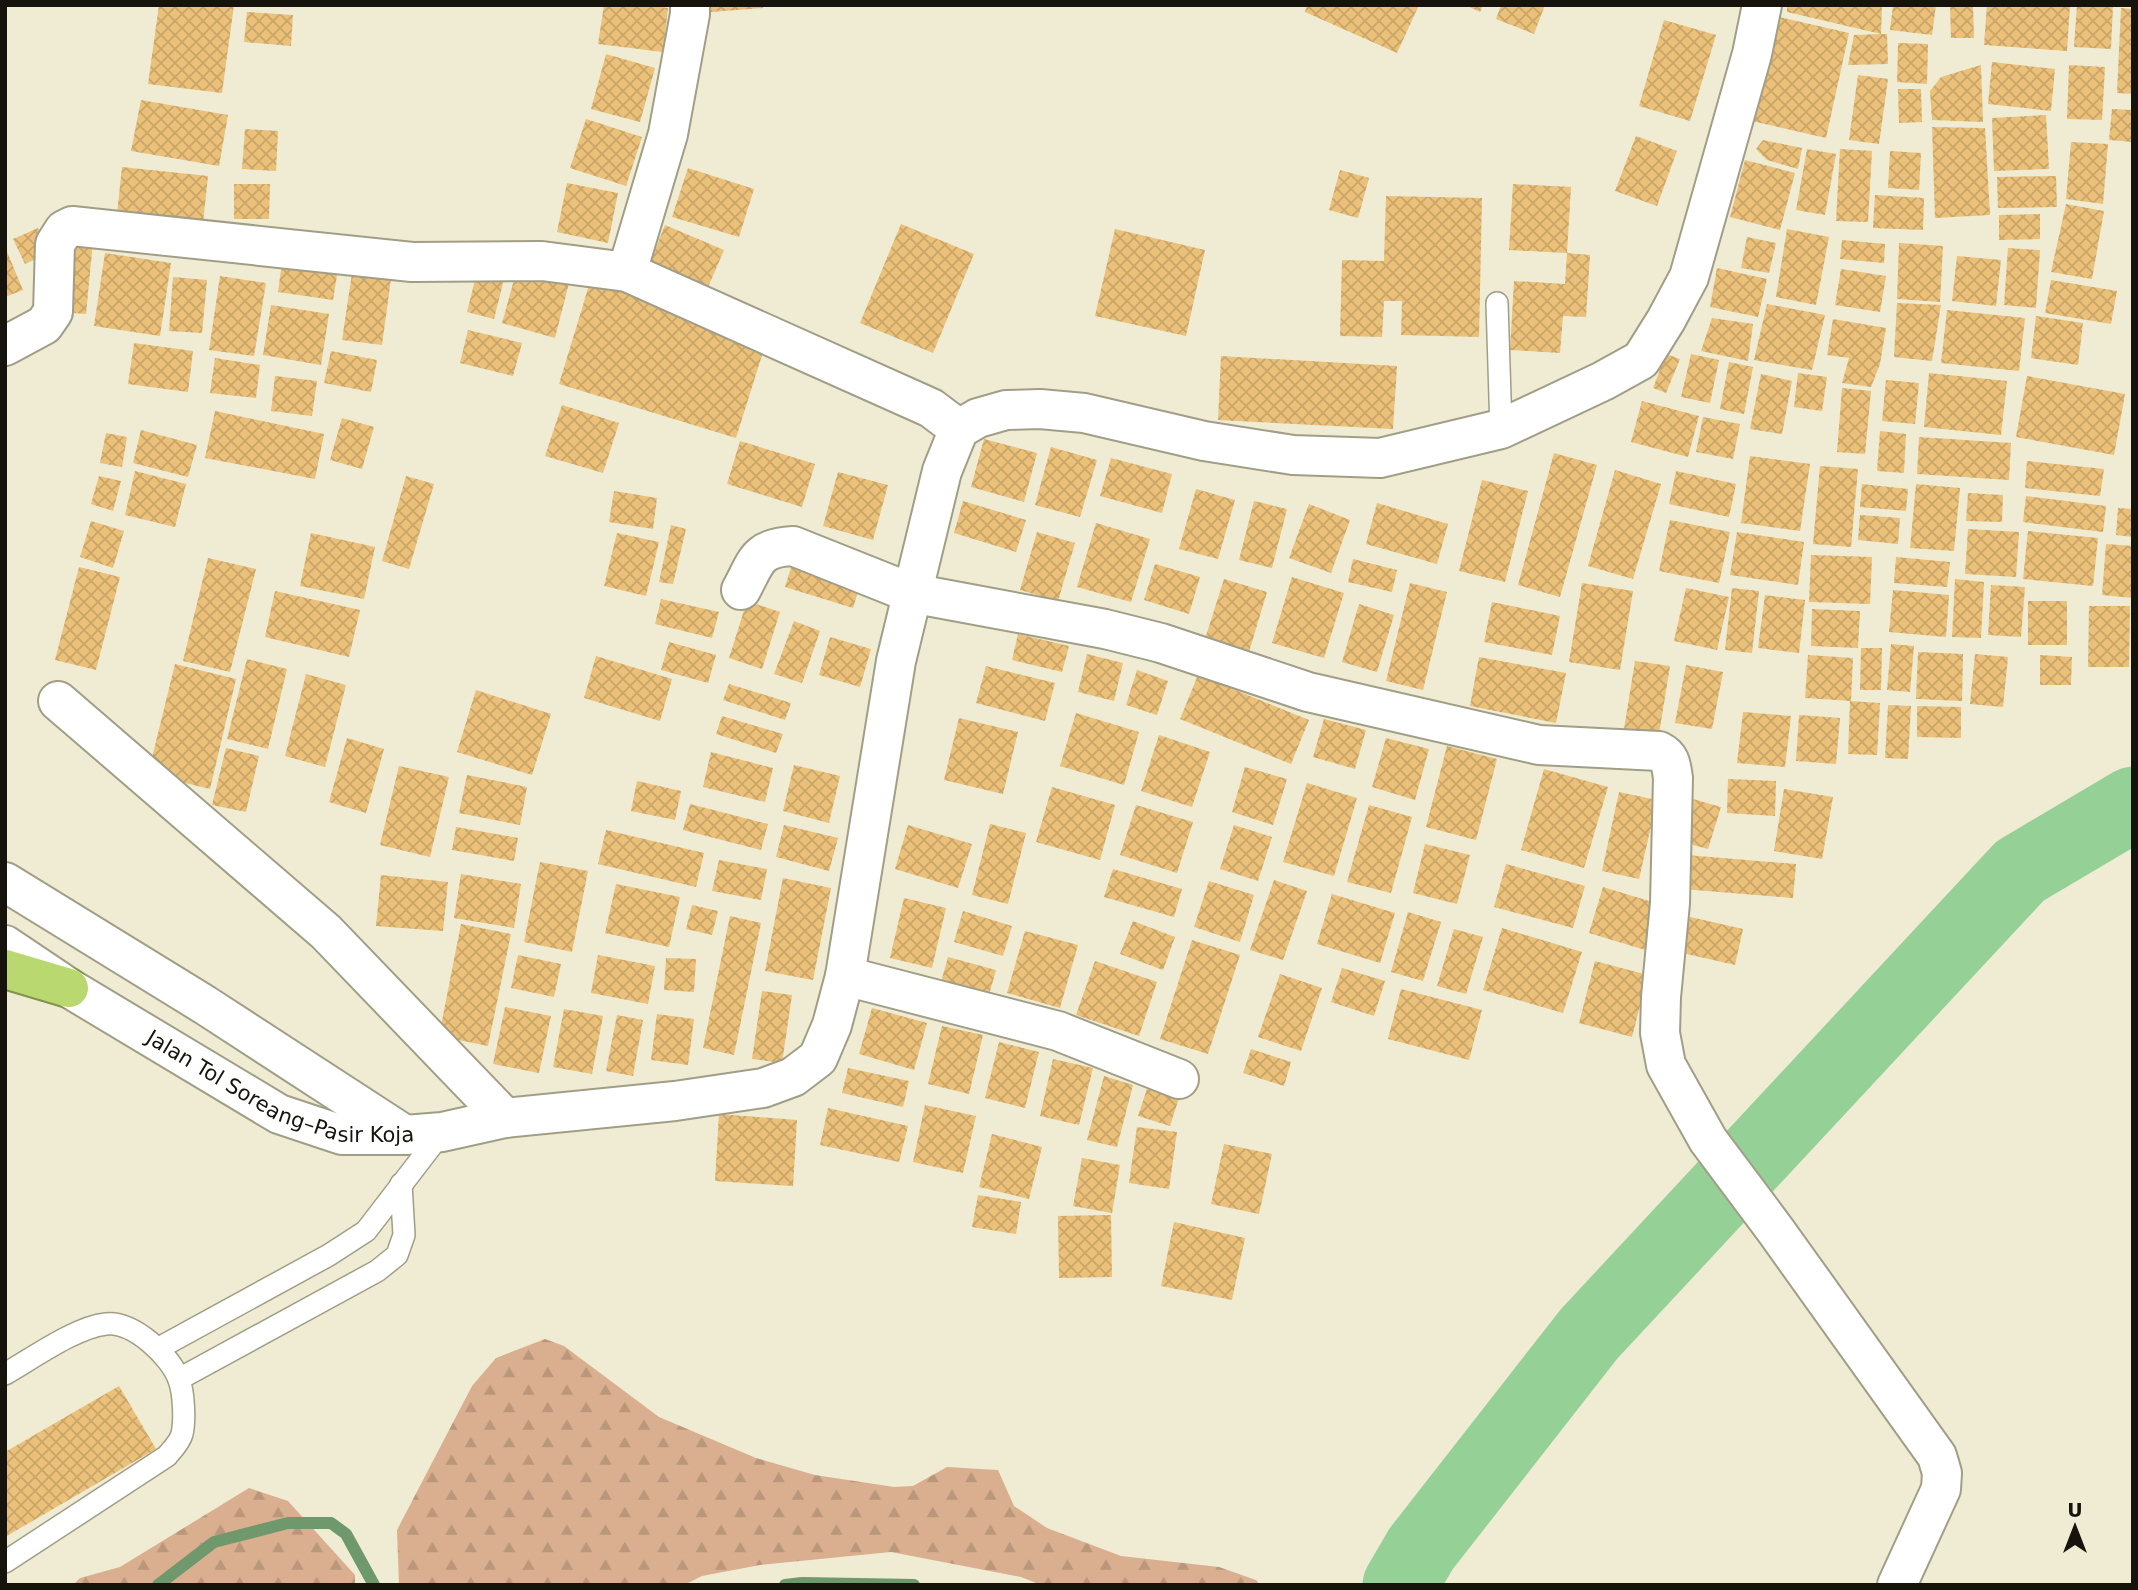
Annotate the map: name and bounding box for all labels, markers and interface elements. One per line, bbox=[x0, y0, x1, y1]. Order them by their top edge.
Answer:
street label: Jalan Tol Soreang–Pasir Koja bbox=[140, 1024, 415, 1147]
north arrow bbox=[2040, 1492, 2110, 1562]
text: U bbox=[2067, 1499, 2083, 1521]

